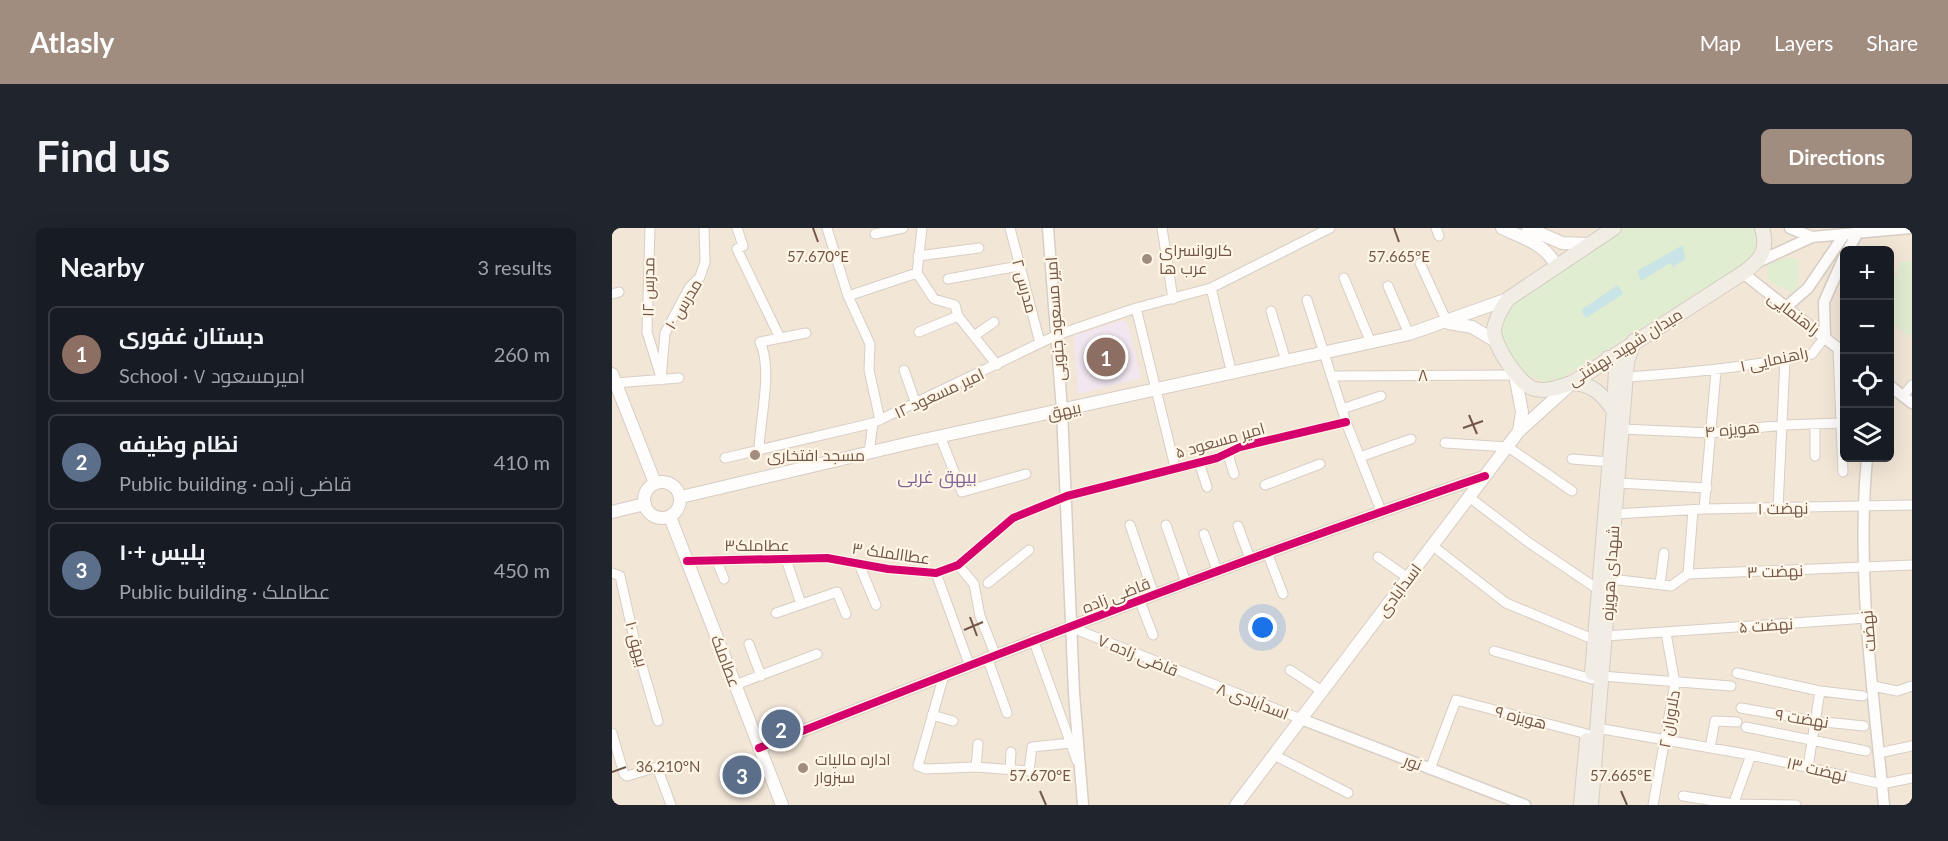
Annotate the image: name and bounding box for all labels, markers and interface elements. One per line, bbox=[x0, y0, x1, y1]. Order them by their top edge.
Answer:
text: Atlasly bbox=[30, 25, 114, 59]
text: Map bbox=[1700, 30, 1741, 55]
text: Layers bbox=[1774, 30, 1833, 55]
text: Share bbox=[1866, 30, 1918, 55]
button: Directions bbox=[1761, 129, 1912, 184]
text: Find us bbox=[36, 131, 170, 181]
place label: کاروانسرای عرب ها bbox=[1159, 240, 1232, 278]
map controls bbox=[1840, 246, 1894, 462]
button: + bbox=[1840, 246, 1894, 300]
text: 57.670°E bbox=[787, 247, 849, 265]
text: 57.665°E bbox=[1368, 247, 1430, 265]
text: Nearby bbox=[60, 251, 145, 283]
marker: کاروانسرای عرب ها bbox=[1140, 252, 1154, 266]
text: 3 results bbox=[477, 255, 552, 279]
street label: امیر مسعود جنوبی bbox=[1041, 256, 1070, 382]
street label: مدرس ۱۲ bbox=[637, 257, 660, 317]
street label: مدرس ۲ bbox=[1007, 257, 1042, 315]
street label: مدرس ۱۰ bbox=[660, 275, 707, 333]
street label: راهنمایی bbox=[1763, 287, 1824, 340]
button: − bbox=[1840, 300, 1894, 354]
street label: میدان شهید بهشتی bbox=[1564, 304, 1686, 391]
text: دبستان غفوری bbox=[119, 322, 264, 349]
pin: 1 bbox=[1086, 334, 1126, 380]
text: 1 bbox=[76, 342, 87, 366]
text: 260 m bbox=[494, 342, 550, 366]
street label: راهنمایی ۱ bbox=[1738, 342, 1810, 377]
button: locate bbox=[1840, 354, 1894, 408]
text: School · امیرمسعود ۷ bbox=[119, 363, 305, 387]
street label: امیر مسعود ۱۲ bbox=[891, 363, 987, 423]
street label: ۸ bbox=[1418, 365, 1428, 384]
street label: بیهق bbox=[1045, 397, 1083, 424]
button: layers bbox=[1840, 408, 1894, 462]
street label: هویزه ۴ bbox=[1704, 417, 1760, 441]
street label: امیر مسعود ۵ bbox=[1173, 418, 1267, 462]
text: نظام وظیفه bbox=[119, 430, 238, 457]
place label: مسجد افتخاری bbox=[767, 445, 865, 466]
marker: مسجد افتخاری bbox=[748, 448, 762, 462]
text: 2 bbox=[76, 450, 87, 474]
text: 410 m bbox=[494, 450, 550, 474]
district label: بیهق غربی bbox=[897, 465, 977, 489]
text: Public building · قاضی زاده bbox=[119, 471, 352, 495]
street label: نهضت ۱ bbox=[1758, 498, 1808, 519]
street label: شهدای هویزه bbox=[1597, 525, 1624, 621]
street label: عطاملک۳ bbox=[724, 535, 790, 554]
text: پلیس +۱۰ bbox=[119, 538, 206, 565]
street label: عطاالملک ۳ bbox=[851, 538, 931, 567]
text: 3 bbox=[76, 558, 87, 582]
text: 450 m bbox=[494, 558, 550, 582]
street label: اسدآبادی bbox=[1373, 559, 1426, 621]
street label: نهضت ۳ bbox=[1746, 560, 1804, 583]
street label: قاضی زاده bbox=[1079, 573, 1153, 618]
text: Public building · عطاملک bbox=[119, 579, 330, 603]
street label: نهضت bbox=[1856, 609, 1881, 653]
your location bbox=[1248, 613, 1277, 642]
street label: نهضت ۵ bbox=[1738, 613, 1794, 638]
street label: بیهق ۱۰ bbox=[620, 619, 653, 670]
street label: قاضی زاده ۷ bbox=[1094, 630, 1181, 681]
street label: عطاملک bbox=[708, 632, 745, 690]
street label: اسدآبادی ۸ bbox=[1214, 678, 1292, 725]
street label: دلاوران ۲ bbox=[1654, 688, 1685, 750]
street label: هویزه ۹ bbox=[1493, 701, 1549, 733]
street label: نهضت ۹ bbox=[1774, 704, 1830, 733]
pin: 2 bbox=[762, 706, 800, 752]
place label: اداره مالیات سبزوار bbox=[814, 749, 890, 787]
street label: نور bbox=[1400, 749, 1425, 775]
pin: 3 bbox=[722, 752, 762, 798]
street label: نهضت ۱۳ bbox=[1785, 752, 1849, 787]
text: 36.210°N bbox=[636, 757, 700, 775]
marker: اداره مالیات سبزوار bbox=[796, 761, 810, 775]
text: 57.670°E bbox=[1009, 766, 1071, 784]
text: 57.665°E bbox=[1590, 766, 1652, 784]

